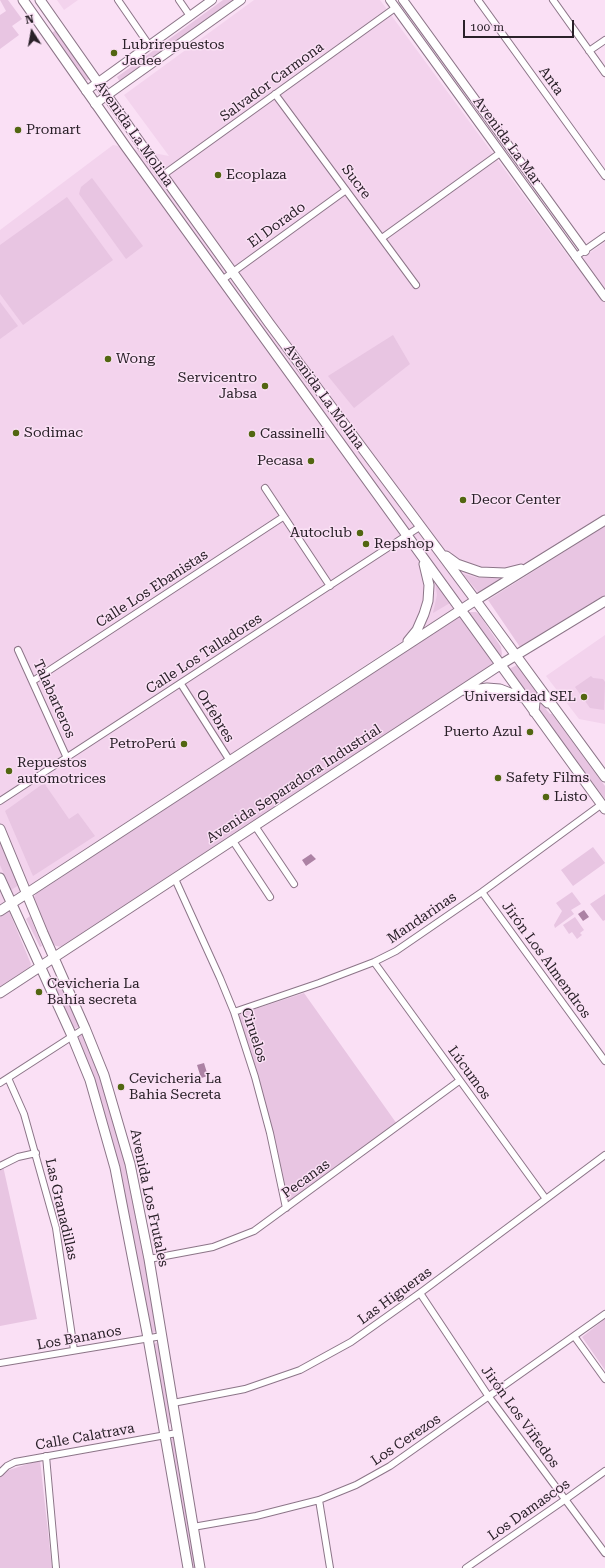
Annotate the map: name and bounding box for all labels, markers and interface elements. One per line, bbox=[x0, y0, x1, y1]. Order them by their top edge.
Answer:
north arrow bbox=[12, 12, 52, 52]
scale bar bbox=[465, 12, 576, 38]
text: N bbox=[24, 13, 35, 27]
text: 100 m bbox=[470, 20, 504, 34]
place label: Lubrirepuestos Jadee bbox=[122, 37, 225, 70]
street label: Salvador Carmona bbox=[217, 39, 327, 125]
marker: Lubrirepuestos Jadee bbox=[109, 48, 119, 58]
street label: Anta bbox=[535, 63, 567, 99]
street label: Avenida La Molina bbox=[91, 78, 177, 190]
street label: Avenida La Mar bbox=[469, 94, 545, 188]
place label: Promart bbox=[26, 122, 81, 138]
marker: Promart bbox=[13, 125, 23, 135]
street label: Sucre bbox=[338, 162, 374, 202]
place label: Ecoplaza bbox=[226, 167, 287, 183]
marker: Ecoplaza bbox=[213, 170, 223, 180]
street label: El Dorado bbox=[245, 199, 309, 251]
street label: Avenida La Molina bbox=[280, 341, 368, 453]
place label: Wong bbox=[116, 351, 155, 367]
marker: Wong bbox=[103, 354, 113, 364]
place label: Servicentro Jabsa bbox=[178, 370, 257, 402]
marker: Servicentro Jabsa bbox=[260, 381, 270, 391]
place label: Sodimac bbox=[24, 425, 83, 441]
place label: Cassinelli bbox=[260, 426, 325, 442]
marker: Sodimac bbox=[11, 428, 21, 438]
marker: Cassinelli bbox=[247, 429, 257, 439]
place label: Pecasa bbox=[257, 453, 303, 469]
marker: Pecasa bbox=[306, 456, 316, 466]
place label: Decor Center bbox=[471, 492, 561, 508]
marker: Decor Center bbox=[458, 495, 468, 505]
place label: Autoclub bbox=[290, 525, 352, 541]
marker: Autoclub bbox=[355, 528, 365, 538]
place label: Repshop bbox=[374, 536, 434, 552]
marker: Repshop bbox=[361, 539, 371, 549]
street label: Calle Los Ebanistas bbox=[93, 547, 211, 631]
street label: Calle Los Talladores bbox=[143, 610, 265, 698]
street label: Talabarteros bbox=[29, 657, 79, 741]
street label: Orfebres bbox=[192, 687, 238, 745]
place label: Universidad SEL bbox=[464, 689, 576, 705]
marker: Universidad SEL bbox=[579, 692, 589, 702]
street label: Avenida Separadora Industrial bbox=[203, 721, 385, 847]
place label: Puerto Azul bbox=[444, 724, 522, 740]
marker: Puerto Azul bbox=[525, 727, 535, 737]
place label: PetroPerú bbox=[109, 736, 176, 752]
marker: PetroPerú bbox=[179, 739, 189, 749]
place label: Repuestos automotrices bbox=[17, 755, 106, 788]
marker: Repuestos automotrices bbox=[4, 766, 14, 776]
place label: Safety Films bbox=[506, 770, 589, 786]
marker: Safety Films bbox=[493, 773, 503, 783]
place label: Listo bbox=[554, 789, 588, 805]
marker: Listo bbox=[541, 792, 551, 802]
street label: Mandarinas bbox=[384, 889, 460, 947]
street label: Jirón Los Almendros bbox=[498, 898, 594, 1022]
place label: Cevicheria La Bahía secreta bbox=[47, 976, 140, 1008]
marker: Cevicheria La Bahía secreta bbox=[34, 987, 44, 997]
street label: Ciruelos bbox=[237, 1006, 271, 1064]
street label: Lúcumos bbox=[444, 1043, 494, 1103]
place label: Cevicheria La Bahia Secreta bbox=[129, 1071, 222, 1104]
marker: Cevicheria La Bahia Secreta bbox=[116, 1082, 126, 1092]
street label: Avenida Los Frutales bbox=[126, 1128, 172, 1268]
street label: Pecanas bbox=[279, 1156, 333, 1202]
street label: Las Granadillas bbox=[41, 1157, 81, 1261]
street label: Las Higueras bbox=[355, 1264, 435, 1328]
street label: Los Bananos bbox=[36, 1322, 122, 1354]
street label: Jirón Los Viñedos bbox=[477, 1363, 563, 1471]
street label: Los Cerezos bbox=[368, 1411, 444, 1469]
street label: Calle Calatrava bbox=[34, 1420, 136, 1454]
street label: Los Damascos bbox=[485, 1476, 573, 1544]

